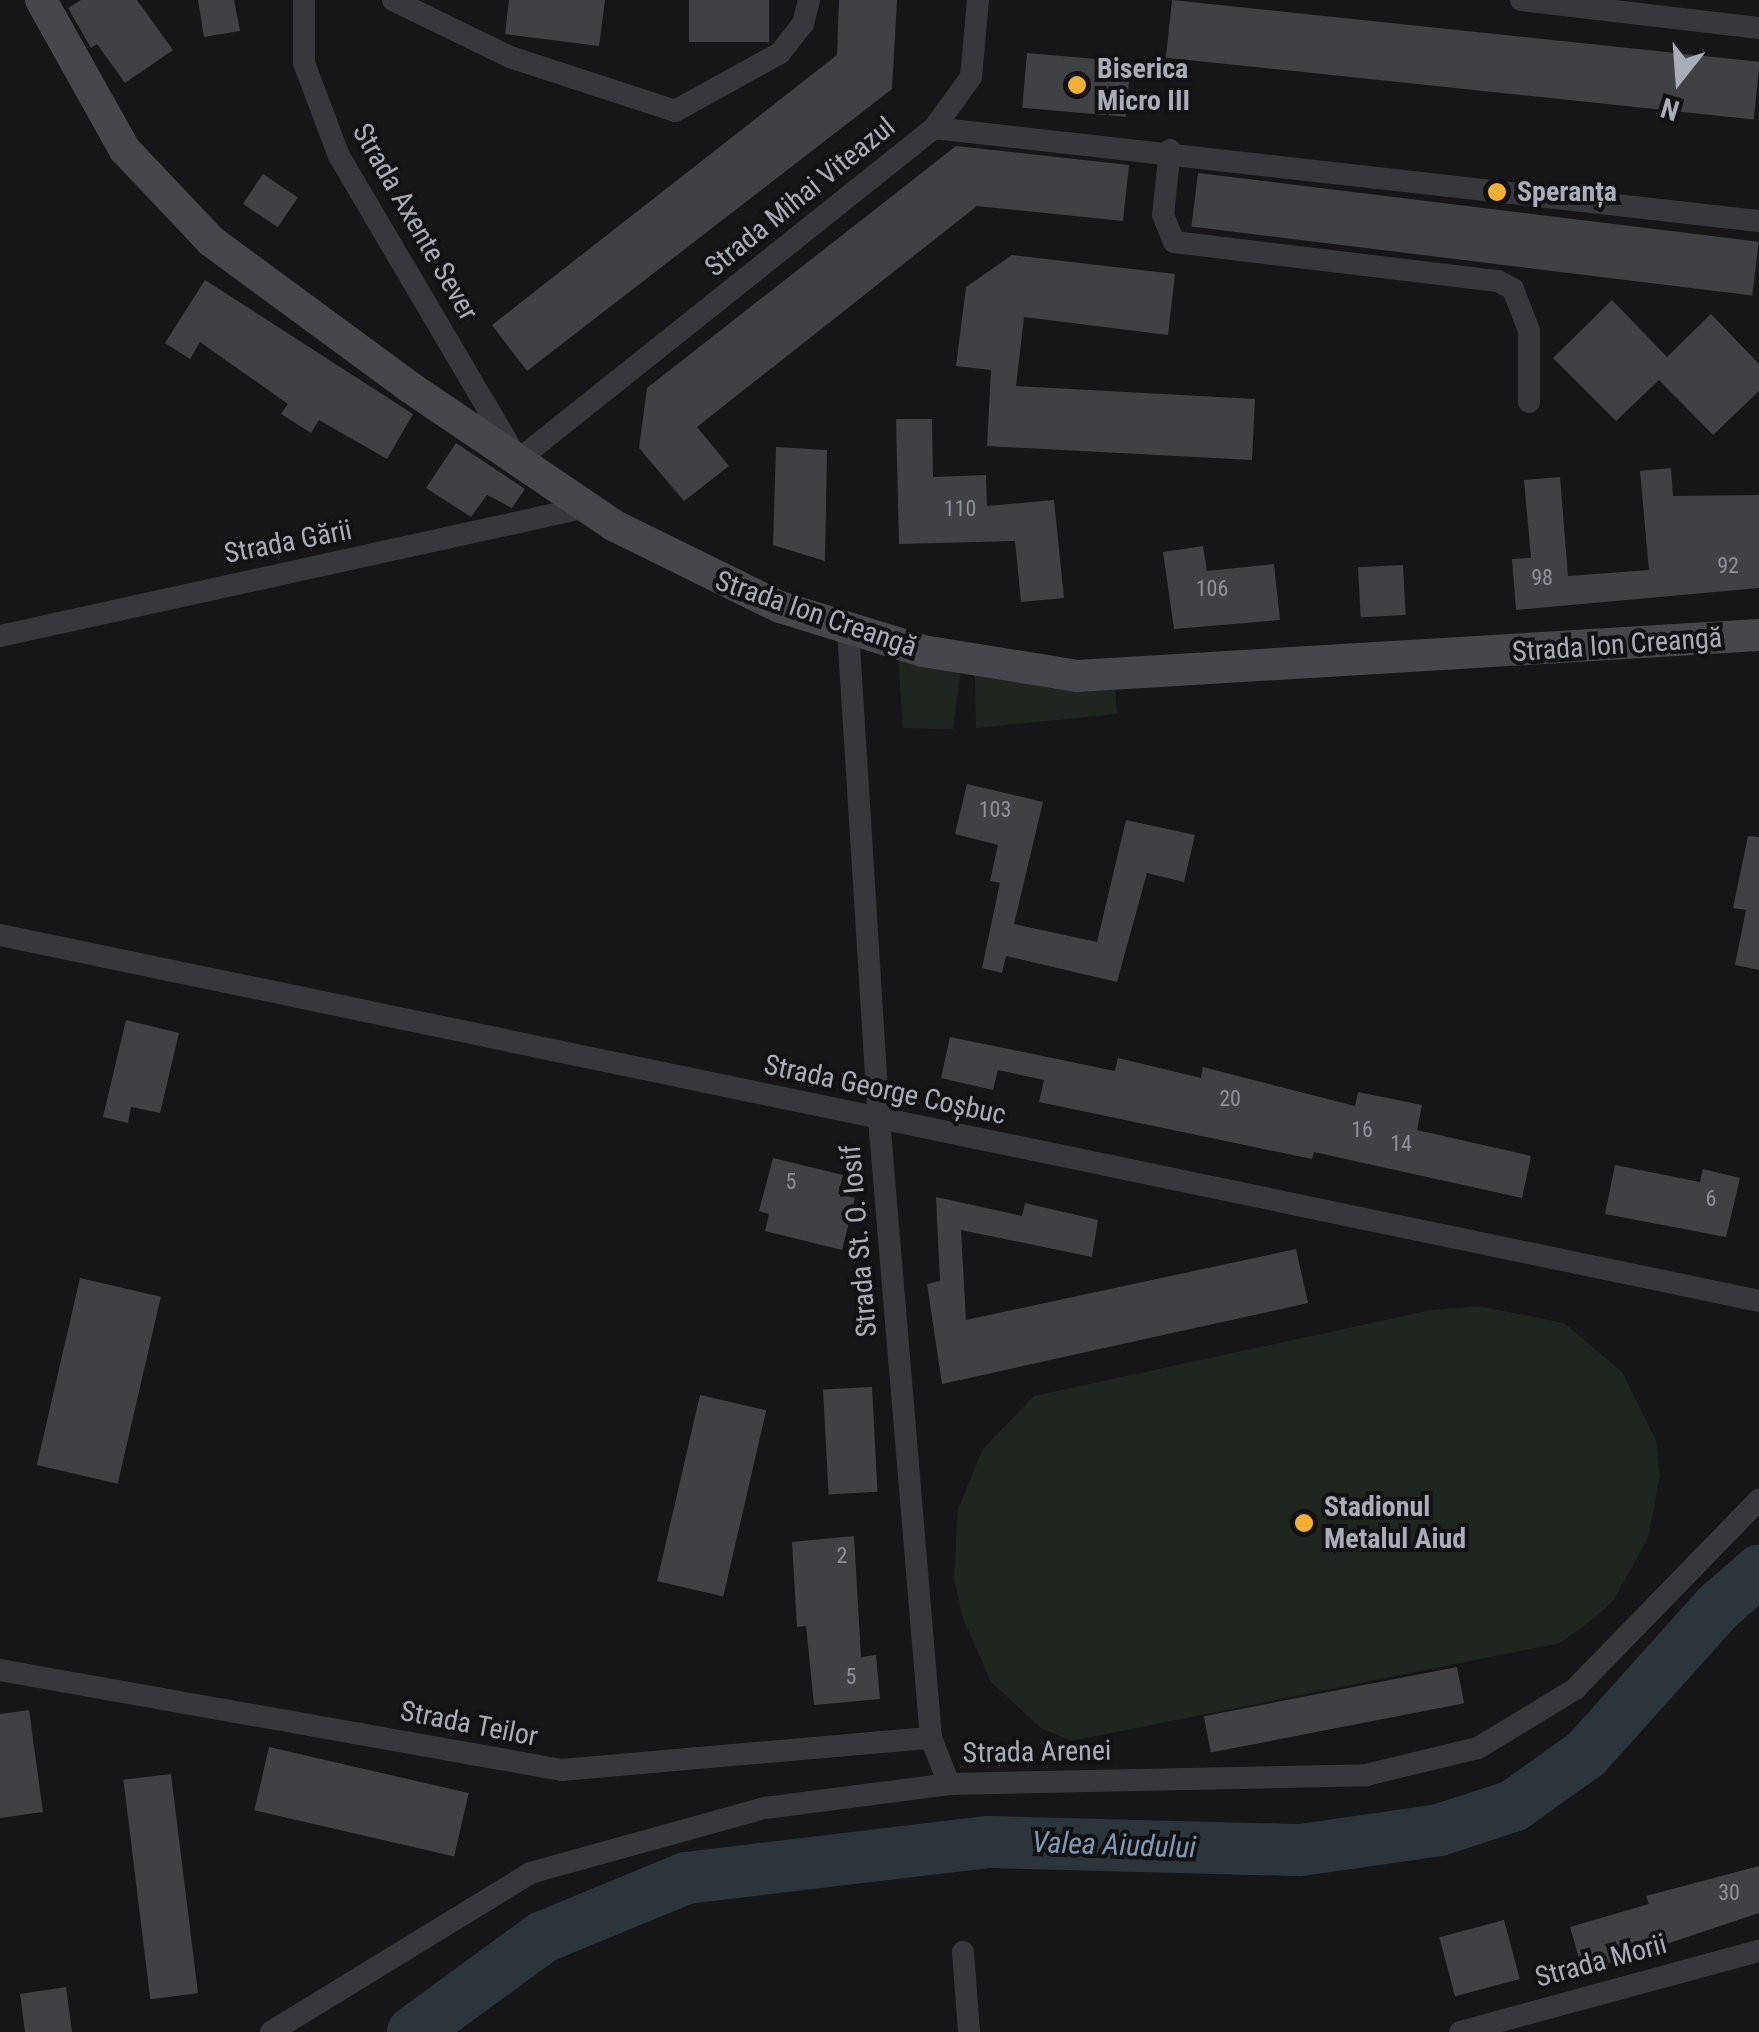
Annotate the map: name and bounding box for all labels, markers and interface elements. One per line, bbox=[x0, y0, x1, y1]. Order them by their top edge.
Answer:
north arrow bbox=[1629, 30, 1729, 130]
place label: Biserica Micro III bbox=[1097, 52, 1190, 118]
marker: Biserica Micro III bbox=[1066, 74, 1088, 96]
text: N bbox=[1657, 91, 1683, 127]
street label: Strada Mihai Viteazul bbox=[698, 110, 902, 284]
street label: Strada Axente Sever bbox=[345, 118, 485, 326]
place label: Speranța bbox=[1517, 175, 1617, 209]
marker: Speranța bbox=[1486, 181, 1508, 203]
house number: 110 bbox=[944, 496, 976, 522]
street label: Strada Gării bbox=[221, 513, 355, 571]
house number: 92 bbox=[1717, 553, 1739, 579]
street label: Strada Ion Creangă bbox=[711, 564, 921, 664]
house number: 98 bbox=[1531, 565, 1553, 591]
house number: 106 bbox=[1196, 576, 1228, 602]
street label: Strada Ion Creangă bbox=[1511, 621, 1723, 669]
house number: 103 bbox=[979, 797, 1011, 823]
street label: Strada George Coșbuc bbox=[761, 1048, 1009, 1132]
house number: 20 bbox=[1219, 1086, 1241, 1112]
house number: 16 bbox=[1351, 1117, 1373, 1143]
house number: 14 bbox=[1390, 1131, 1412, 1157]
street label: Strada St. O. Iosif bbox=[834, 1143, 884, 1339]
house number: 5 bbox=[786, 1169, 796, 1195]
house number: 6 bbox=[1706, 1186, 1716, 1212]
place label: Stadionul Metalul Aiud bbox=[1324, 1490, 1466, 1556]
marker: Stadionul Metalul Aiud bbox=[1293, 1512, 1315, 1534]
house number: 2 bbox=[837, 1543, 847, 1569]
house number: 5 bbox=[846, 1664, 856, 1690]
street label: Strada Teilor bbox=[397, 1694, 541, 1754]
street label: Strada Arenei bbox=[962, 1734, 1112, 1770]
water label: Valea Aiudului bbox=[1031, 1824, 1197, 1866]
house number: 30 bbox=[1718, 1880, 1740, 1906]
street label: Strada Morii bbox=[1532, 1927, 1670, 1995]

